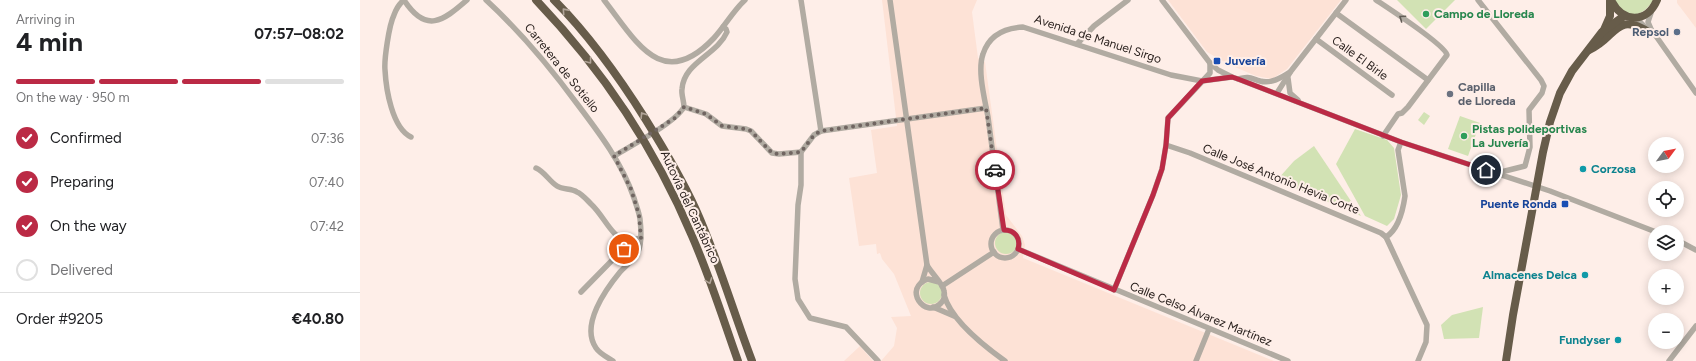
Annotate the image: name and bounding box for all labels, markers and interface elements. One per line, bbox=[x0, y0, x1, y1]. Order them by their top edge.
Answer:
place label: Campo de Lloreda bbox=[1434, 7, 1534, 21]
one-way arrow bbox=[562, 8, 570, 16]
marker: Campo de Lloreda bbox=[1421, 9, 1431, 19]
text: Arriving in bbox=[16, 12, 75, 27]
street label: Avenida de Manuel Sirgo bbox=[1033, 12, 1163, 66]
one-way arrow bbox=[1399, 15, 1406, 23]
street label: Carretera de Sotiello bbox=[522, 21, 602, 115]
text: 07:57–08:02 bbox=[254, 25, 344, 43]
place label: Repsol bbox=[1632, 25, 1669, 39]
text: 4 min bbox=[16, 26, 83, 58]
marker: Repsol bbox=[1672, 27, 1682, 37]
street label: Calle El Birle bbox=[1329, 33, 1391, 83]
place label: Juvería bbox=[1225, 54, 1266, 68]
marker: Juvería bbox=[1212, 56, 1222, 66]
one-way arrow bbox=[585, 57, 592, 64]
place label: Capilla de Lloreda bbox=[1458, 80, 1516, 108]
marker: Capilla de Lloreda bbox=[1445, 89, 1455, 99]
text: On the way · 950 m bbox=[16, 90, 130, 105]
one-way arrow bbox=[640, 112, 647, 119]
place label: Pistas polideportivas La Juvería bbox=[1472, 122, 1587, 150]
icon: check bbox=[16, 127, 38, 149]
text: Confirmed bbox=[50, 129, 122, 147]
text: 07:36 bbox=[311, 131, 344, 146]
marker: Pistas polideportivas La Juvería bbox=[1459, 131, 1469, 141]
north arrow bbox=[1648, 137, 1684, 173]
map controls bbox=[1648, 137, 1684, 349]
street label: Calle José Antonio Hevia Corte bbox=[1201, 141, 1362, 217]
street label: Autovía del Cantábrico bbox=[658, 148, 722, 266]
courier bbox=[975, 150, 1015, 190]
pin bbox=[1469, 153, 1503, 187]
icon: car bbox=[984, 159, 1006, 181]
icon: home bbox=[1475, 159, 1497, 181]
place label: Corzosa bbox=[1591, 162, 1636, 176]
marker: Corzosa bbox=[1578, 164, 1588, 174]
icon: check bbox=[16, 171, 38, 193]
text: Preparing bbox=[50, 173, 114, 191]
text: 07:40 bbox=[309, 175, 344, 190]
button: locate bbox=[1648, 181, 1684, 217]
place label: Puente Ronda bbox=[1480, 197, 1557, 211]
marker: Puente Ronda bbox=[1560, 199, 1570, 209]
icon: check bbox=[16, 215, 38, 237]
text: On the way bbox=[50, 217, 127, 235]
text: 07:42 bbox=[310, 219, 344, 234]
button: layers bbox=[1648, 225, 1684, 261]
pin bbox=[607, 232, 641, 266]
icon: bag bbox=[613, 238, 635, 260]
text: Delivered bbox=[50, 261, 113, 279]
place label: Almacenes Delca bbox=[1483, 268, 1577, 282]
button: + bbox=[1648, 269, 1684, 305]
marker: Almacenes Delca bbox=[1580, 270, 1590, 280]
one-way arrow bbox=[705, 277, 713, 284]
street label: Calle Celso Álvarez Martínez bbox=[1128, 279, 1274, 349]
text: Order #9205 bbox=[16, 310, 103, 328]
text: €40.80 bbox=[292, 310, 344, 328]
button: − bbox=[1648, 313, 1684, 349]
place label: Fundyser bbox=[1559, 333, 1610, 347]
marker: Fundyser bbox=[1613, 335, 1623, 345]

